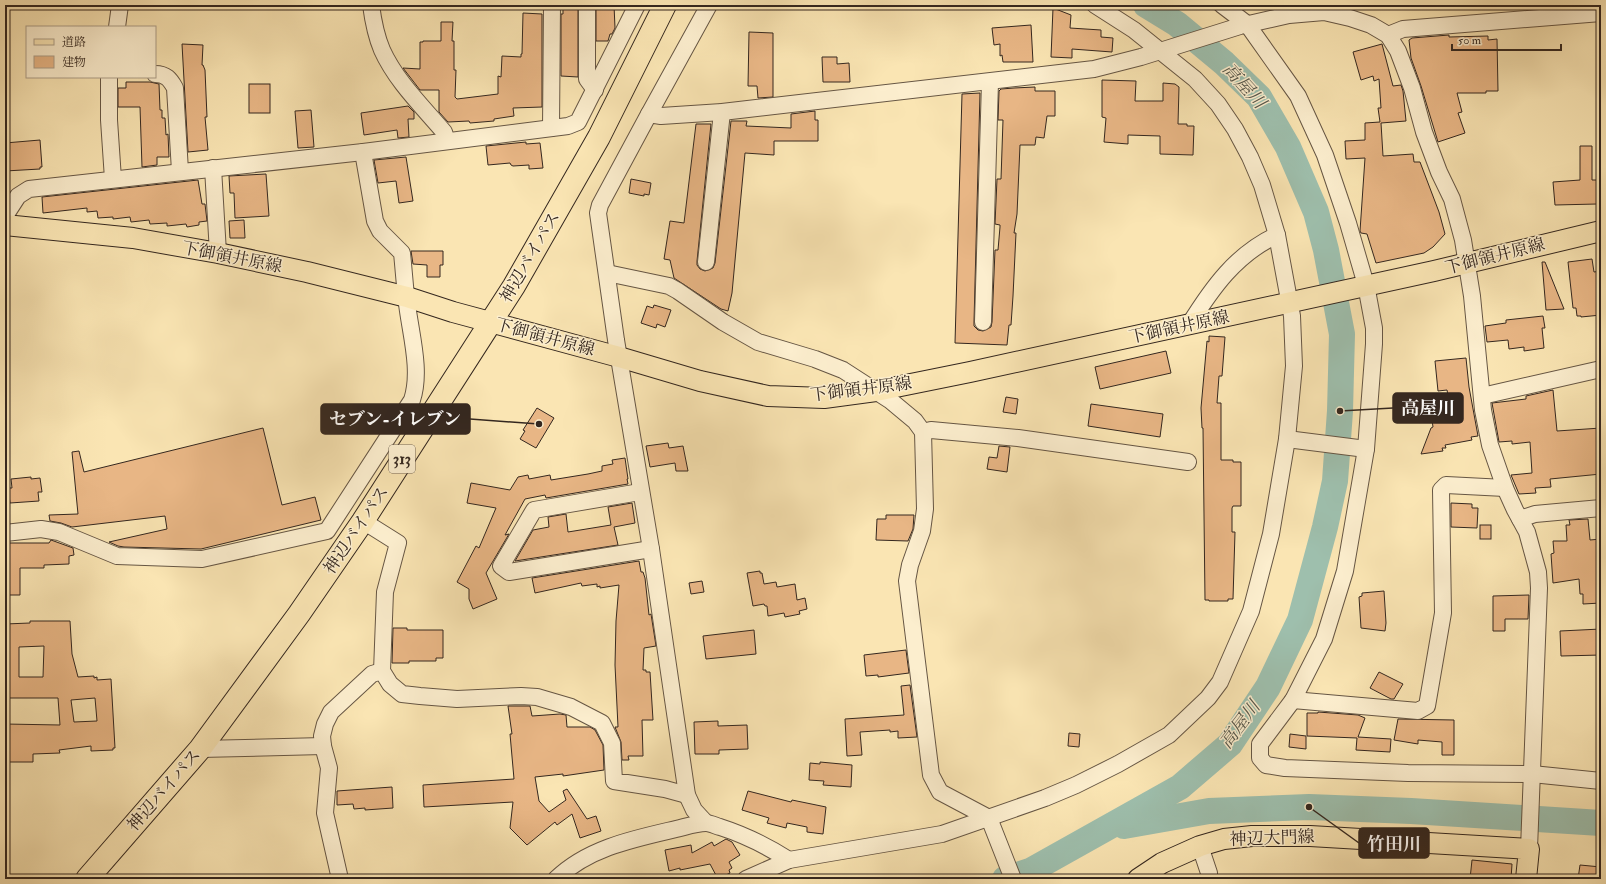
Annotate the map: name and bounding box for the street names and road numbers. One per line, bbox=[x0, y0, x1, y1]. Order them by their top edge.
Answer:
street label: 神辺バイパス bbox=[495, 208, 565, 306]
street label: 下御領井原線 bbox=[1443, 233, 1547, 279]
street label: 下御領井原線 bbox=[180, 237, 284, 277]
street label: 下御領井原線 bbox=[1127, 306, 1231, 348]
street label: 下御領井原線 bbox=[493, 314, 597, 360]
street label: 下御領井原線 bbox=[809, 372, 913, 406]
road number: 313 bbox=[389, 445, 415, 473]
street label: 神辺バイパス bbox=[319, 482, 393, 578]
street label: 神辺バイパス bbox=[123, 745, 205, 835]
street label: 神辺大門線 bbox=[1229, 826, 1315, 850]

